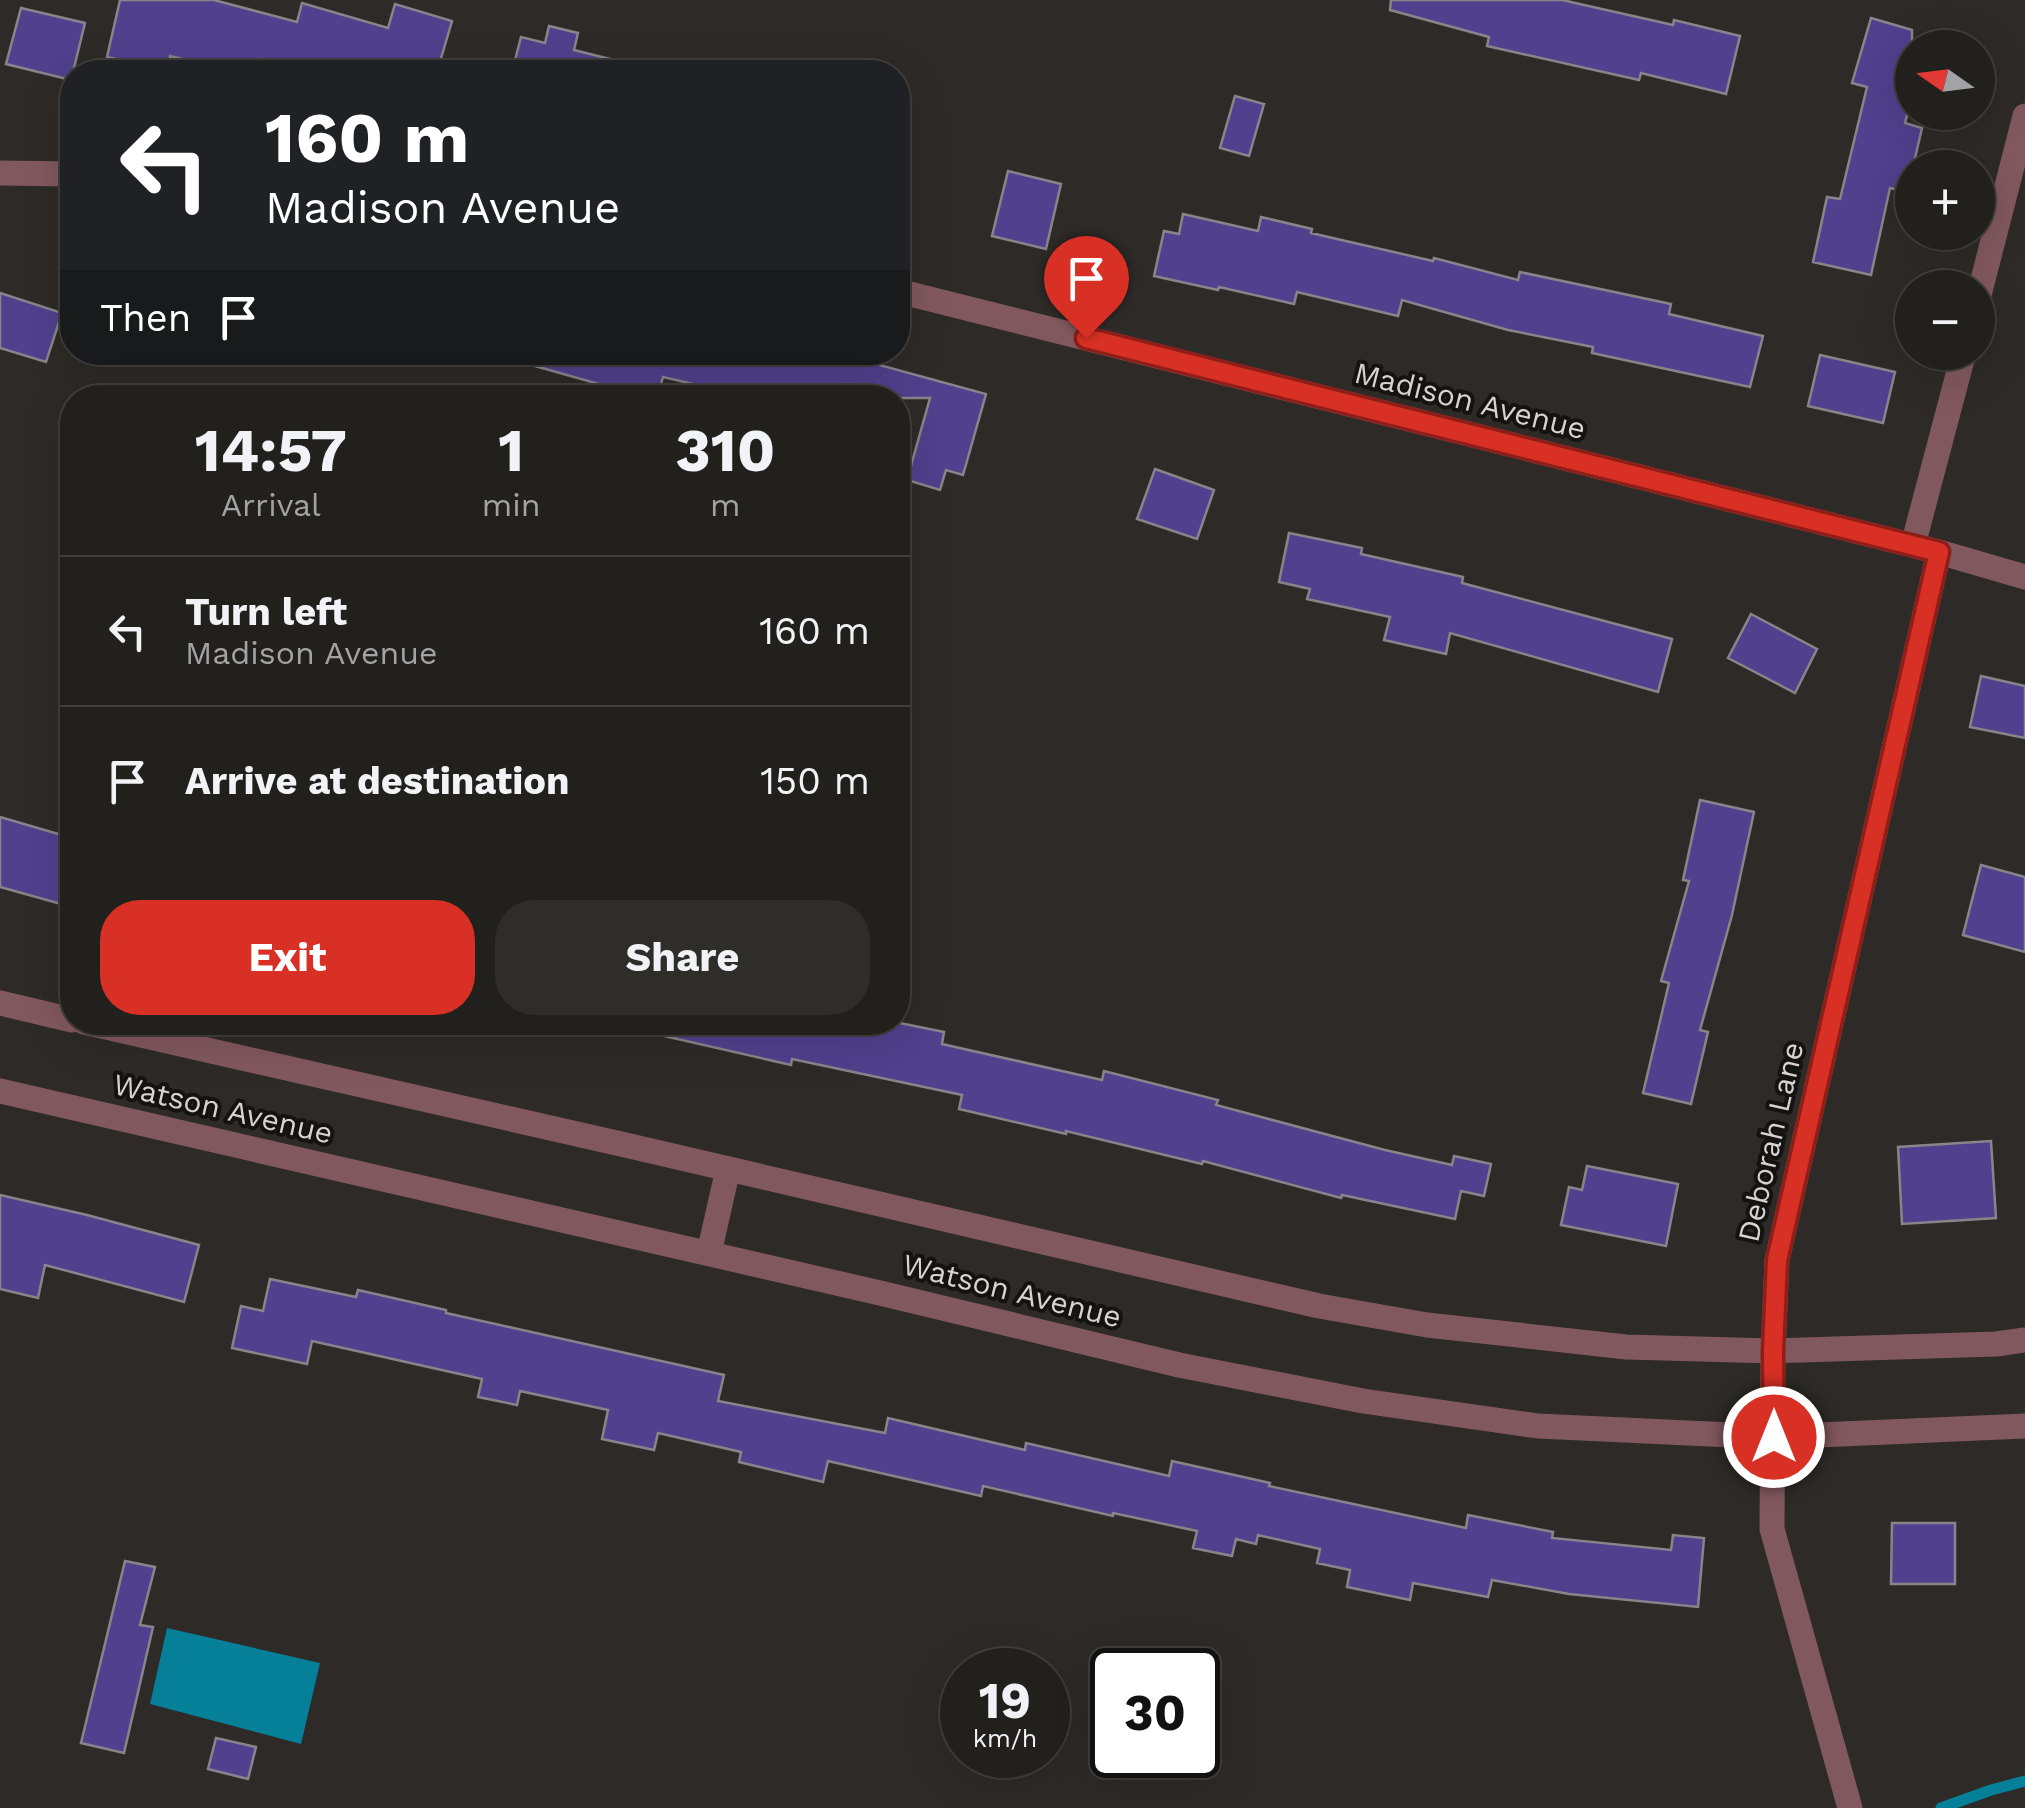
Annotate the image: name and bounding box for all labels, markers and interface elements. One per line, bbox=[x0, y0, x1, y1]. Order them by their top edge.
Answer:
north arrow bbox=[1895, 30, 1995, 130]
map controls bbox=[1895, 30, 1995, 370]
text: 160 m bbox=[265, 97, 469, 179]
icon: left bbox=[100, 100, 230, 230]
button: + bbox=[1895, 150, 1995, 250]
text: Madison Avenue bbox=[265, 181, 620, 234]
pin bbox=[1044, 236, 1129, 339]
icon: arrive bbox=[1059, 251, 1114, 306]
button: − bbox=[1895, 270, 1995, 370]
icon: arrive bbox=[211, 290, 266, 345]
text: Then bbox=[100, 296, 191, 340]
street label: Madison Avenue bbox=[1351, 355, 1589, 446]
text: 14:57 bbox=[195, 415, 347, 486]
text: 1 bbox=[498, 415, 524, 486]
text: 310 bbox=[675, 415, 775, 486]
text: Arrival bbox=[221, 486, 321, 524]
text: min bbox=[482, 486, 541, 524]
text: m bbox=[710, 486, 741, 524]
text: Turn left bbox=[185, 590, 347, 634]
icon: left bbox=[100, 604, 155, 659]
text: 160 m bbox=[759, 609, 870, 653]
text: Madison Avenue bbox=[185, 634, 438, 672]
icon: arrive bbox=[100, 754, 155, 809]
text: Arrive at destination bbox=[185, 759, 570, 803]
text: 150 m bbox=[760, 759, 870, 803]
button: Exit bbox=[100, 900, 475, 1015]
button: Share bbox=[495, 900, 870, 1015]
street label: Deborah Lane bbox=[1730, 1038, 1811, 1245]
street label: Watson Avenue bbox=[110, 1066, 336, 1151]
street label: Watson Avenue bbox=[899, 1246, 1125, 1335]
position arrow bbox=[1722, 1385, 1826, 1489]
speed limit sign: 30 bbox=[1090, 1648, 1220, 1778]
text: 19 bbox=[979, 1671, 1031, 1730]
text: km/h bbox=[973, 1724, 1037, 1753]

